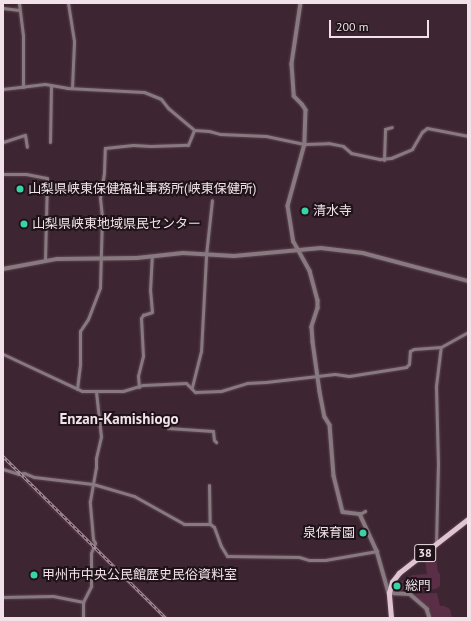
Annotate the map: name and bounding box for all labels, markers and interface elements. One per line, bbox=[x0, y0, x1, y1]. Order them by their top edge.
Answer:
scale bar bbox=[331, 12, 431, 38]
text: 200 m bbox=[336, 19, 369, 34]
place label: 山梨県峡東保健福祉事務所(峡東保健所) bbox=[28, 181, 256, 197]
marker: 山梨県峡東保健福祉事務所(峡東保健所) bbox=[15, 184, 25, 194]
place label: 清水寺 bbox=[313, 203, 352, 219]
marker: 清水寺 bbox=[300, 206, 310, 216]
place label: 山梨県峡東地域県民センター bbox=[32, 216, 201, 232]
marker: 山梨県峡東地域県民センター bbox=[19, 219, 29, 229]
district label: Enzan-Kamishiogo bbox=[59, 410, 179, 428]
place label: 泉保育園 bbox=[303, 525, 355, 541]
marker: 泉保育園 bbox=[358, 528, 368, 538]
road number: 38 bbox=[414, 543, 436, 563]
place label: 甲州市中央公民館歴史民俗資料室 bbox=[42, 567, 237, 583]
marker: 甲州市中央公民館歴史民俗資料室 bbox=[29, 570, 39, 580]
place label: 総門 bbox=[405, 578, 431, 594]
marker: 総門 bbox=[392, 581, 402, 591]

